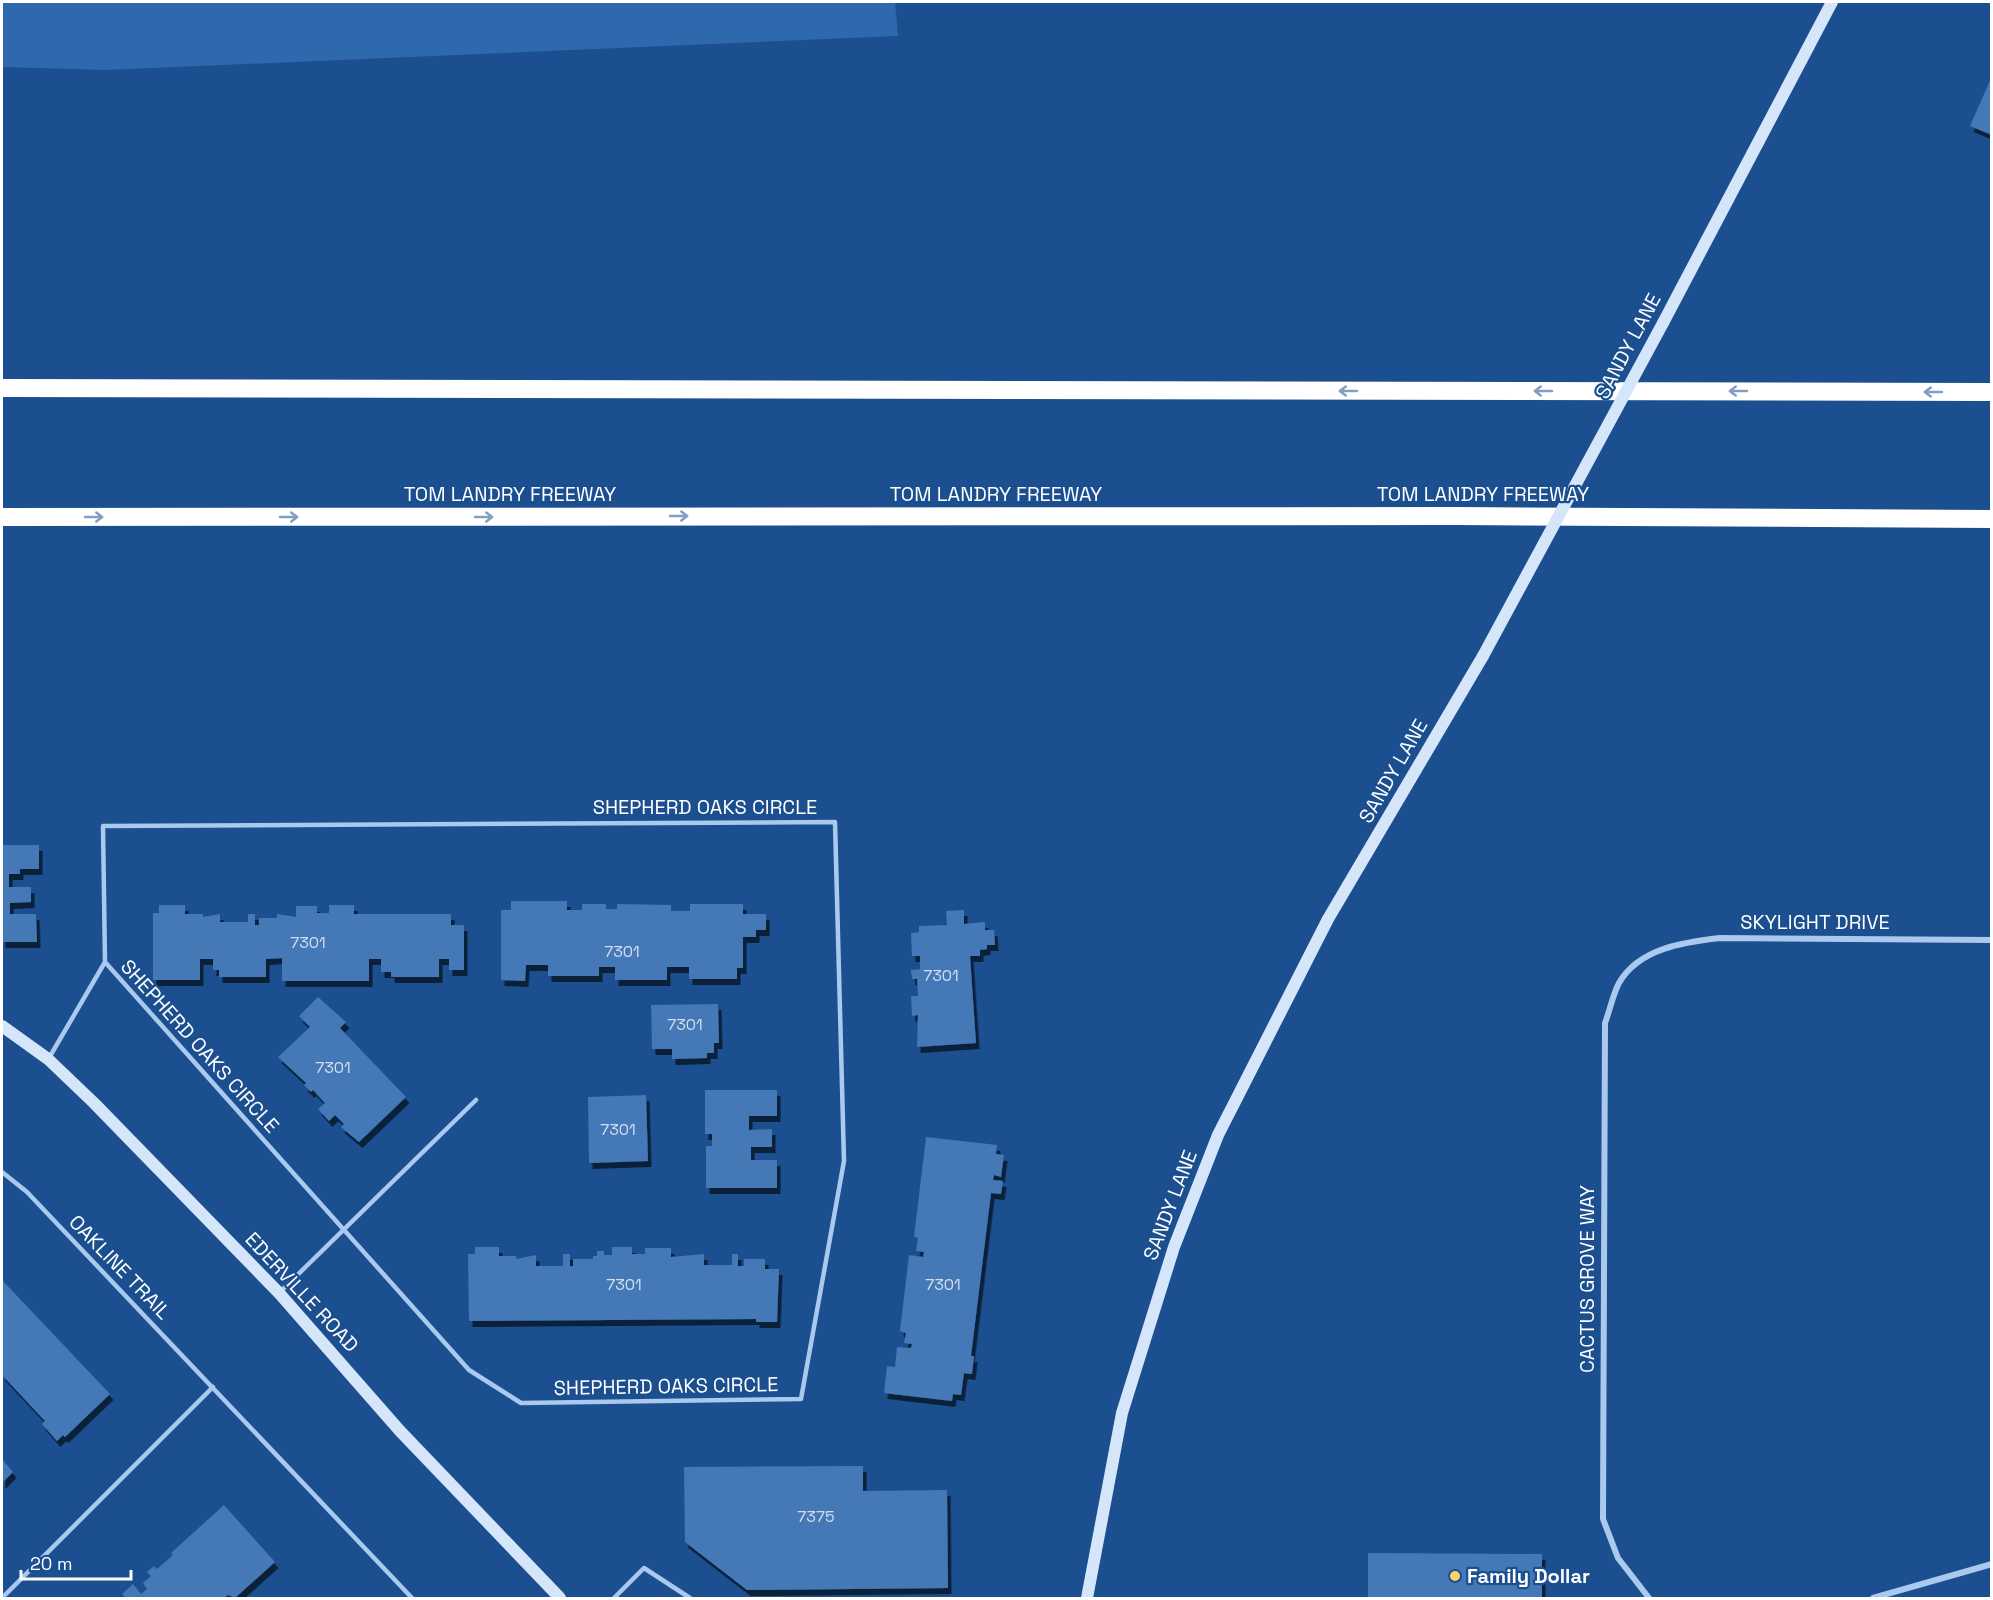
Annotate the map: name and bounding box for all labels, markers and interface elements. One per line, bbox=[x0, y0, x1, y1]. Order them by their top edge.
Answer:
street label: SANDY LANE bbox=[1589, 289, 1667, 403]
one-way arrow bbox=[1339, 385, 1359, 397]
one-way arrow bbox=[1534, 385, 1554, 397]
one-way arrow bbox=[1729, 385, 1749, 397]
one-way arrow bbox=[1924, 386, 1944, 398]
street label: TOM LANDRY FREEWAY bbox=[404, 481, 616, 507]
street label: TOM LANDRY FREEWAY bbox=[890, 481, 1102, 507]
street label: TOM LANDRY FREEWAY bbox=[1377, 481, 1589, 507]
one-way arrow bbox=[83, 511, 103, 523]
one-way arrow bbox=[278, 511, 298, 523]
one-way arrow bbox=[473, 511, 493, 523]
one-way arrow bbox=[668, 511, 688, 522]
street label: SANDY LANE bbox=[1353, 714, 1433, 828]
street label: SHEPHERD OAKS CIRCLE bbox=[593, 794, 817, 820]
street label: SKYLIGHT DRIVE bbox=[1740, 909, 1890, 935]
house number: 7301 bbox=[290, 932, 326, 953]
house number: 7301 bbox=[604, 941, 640, 962]
street label: SHEPHERD OAKS CIRCLE bbox=[115, 954, 285, 1138]
house number: 7301 bbox=[923, 965, 959, 986]
house number: 7301 bbox=[667, 1014, 703, 1035]
house number: 7301 bbox=[315, 1057, 351, 1078]
house number: 7301 bbox=[600, 1119, 636, 1140]
street label: SANDY LANE bbox=[1137, 1146, 1203, 1264]
street label: CACTUS GROVE WAY bbox=[1574, 1185, 1600, 1373]
street label: OAKLINE TRAIL bbox=[64, 1209, 177, 1325]
street label: EDERVILLE ROAD bbox=[240, 1226, 364, 1358]
house number: 7301 bbox=[606, 1274, 642, 1295]
house number: 7301 bbox=[925, 1274, 961, 1295]
street label: SHEPHERD OAKS CIRCLE bbox=[553, 1371, 779, 1401]
house number: 7375 bbox=[797, 1506, 835, 1527]
scale bar bbox=[21, 1543, 130, 1581]
text: 20 m bbox=[30, 1552, 73, 1575]
place label: Family Dollar bbox=[1467, 1563, 1590, 1589]
marker: Family Dollar bbox=[1448, 1569, 1462, 1583]

